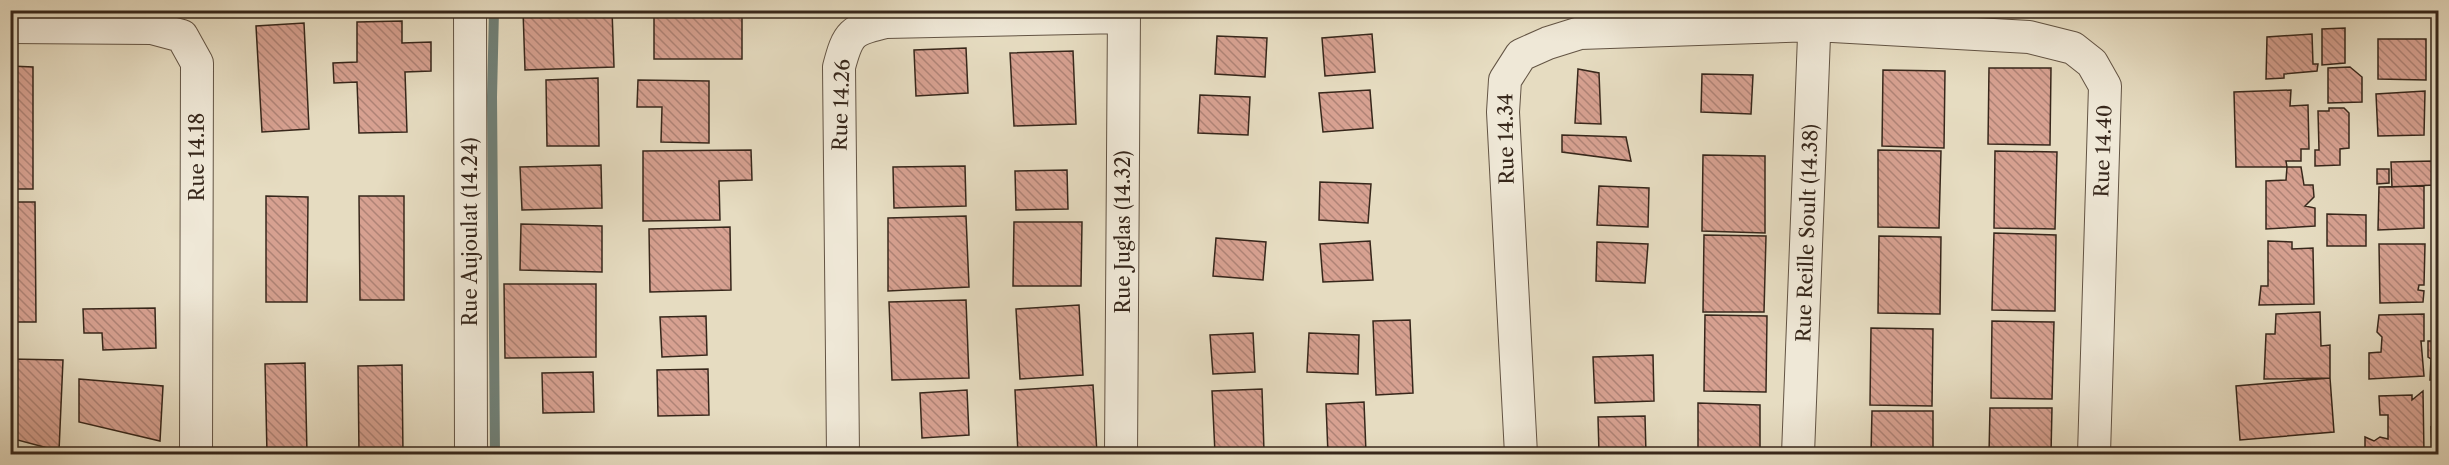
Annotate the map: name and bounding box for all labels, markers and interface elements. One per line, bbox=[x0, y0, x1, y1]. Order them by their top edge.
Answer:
street label: Rue 14.26 bbox=[827, 59, 855, 151]
street label: Rue 14.34 bbox=[1493, 93, 1519, 185]
street label: Rue 14.40 bbox=[2089, 104, 2117, 198]
street label: Rue 14.18 bbox=[185, 113, 209, 201]
street label: Rue Reille Soult (14.38) bbox=[1791, 123, 1823, 343]
street label: Rue Aujoulat (14.24) bbox=[458, 137, 482, 327]
street label: Rue Juglas (14.32) bbox=[1111, 150, 1135, 314]

